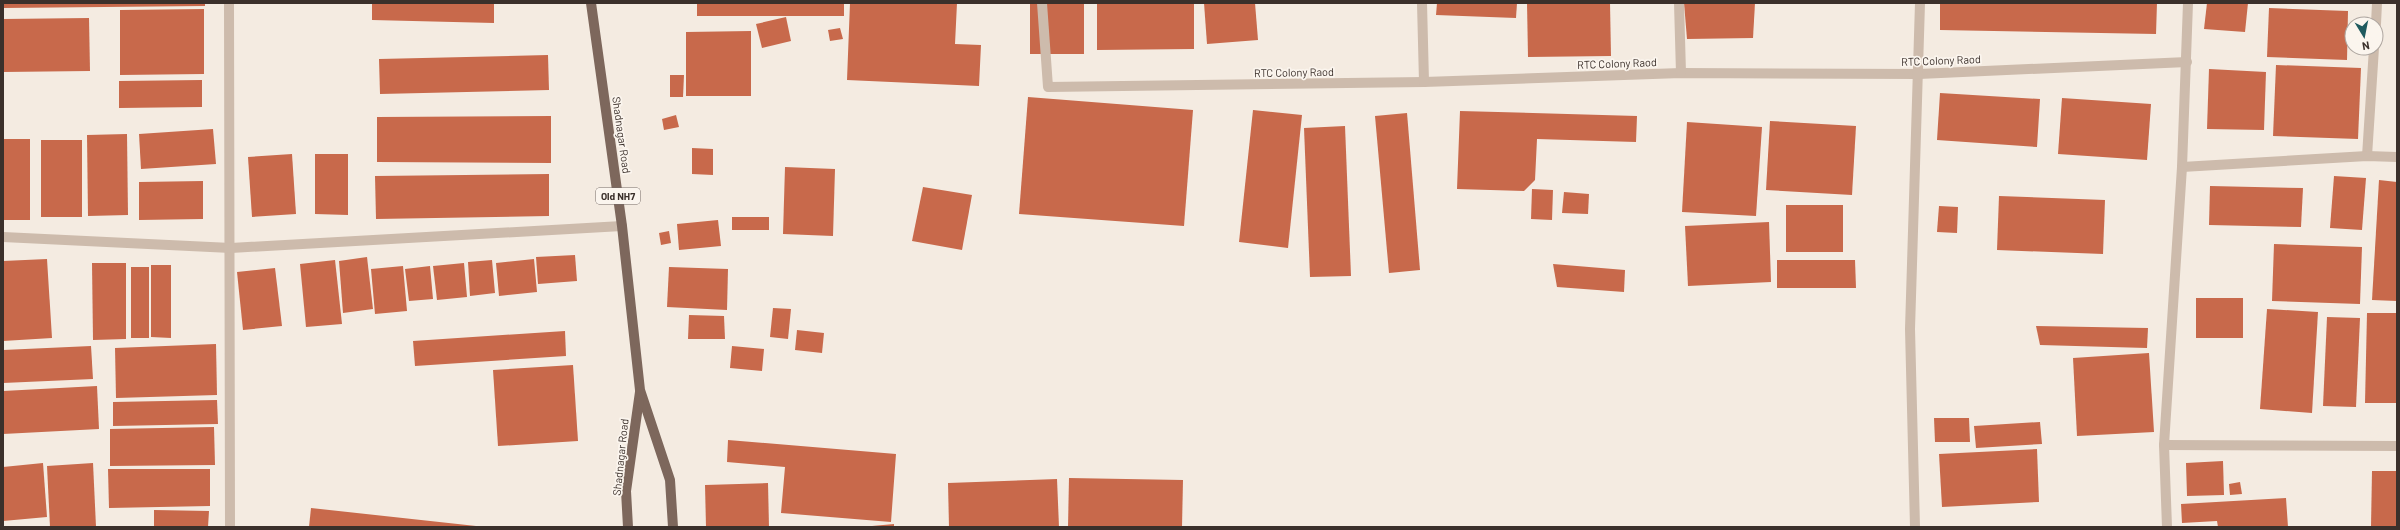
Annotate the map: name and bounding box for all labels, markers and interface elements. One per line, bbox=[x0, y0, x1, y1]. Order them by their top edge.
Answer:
north arrow bbox=[2344, 16, 2384, 56]
text: N bbox=[2361, 39, 2371, 53]
street label: RTC Colony Raod bbox=[1901, 52, 1981, 68]
street label: RTC Colony Raod bbox=[1577, 55, 1657, 71]
street label: RTC Colony Raod bbox=[1254, 65, 1334, 79]
street label: Shadnagar Road bbox=[610, 96, 634, 174]
road number: Old NH7 bbox=[596, 188, 640, 204]
street label: Shadnagar Road bbox=[609, 418, 631, 496]

